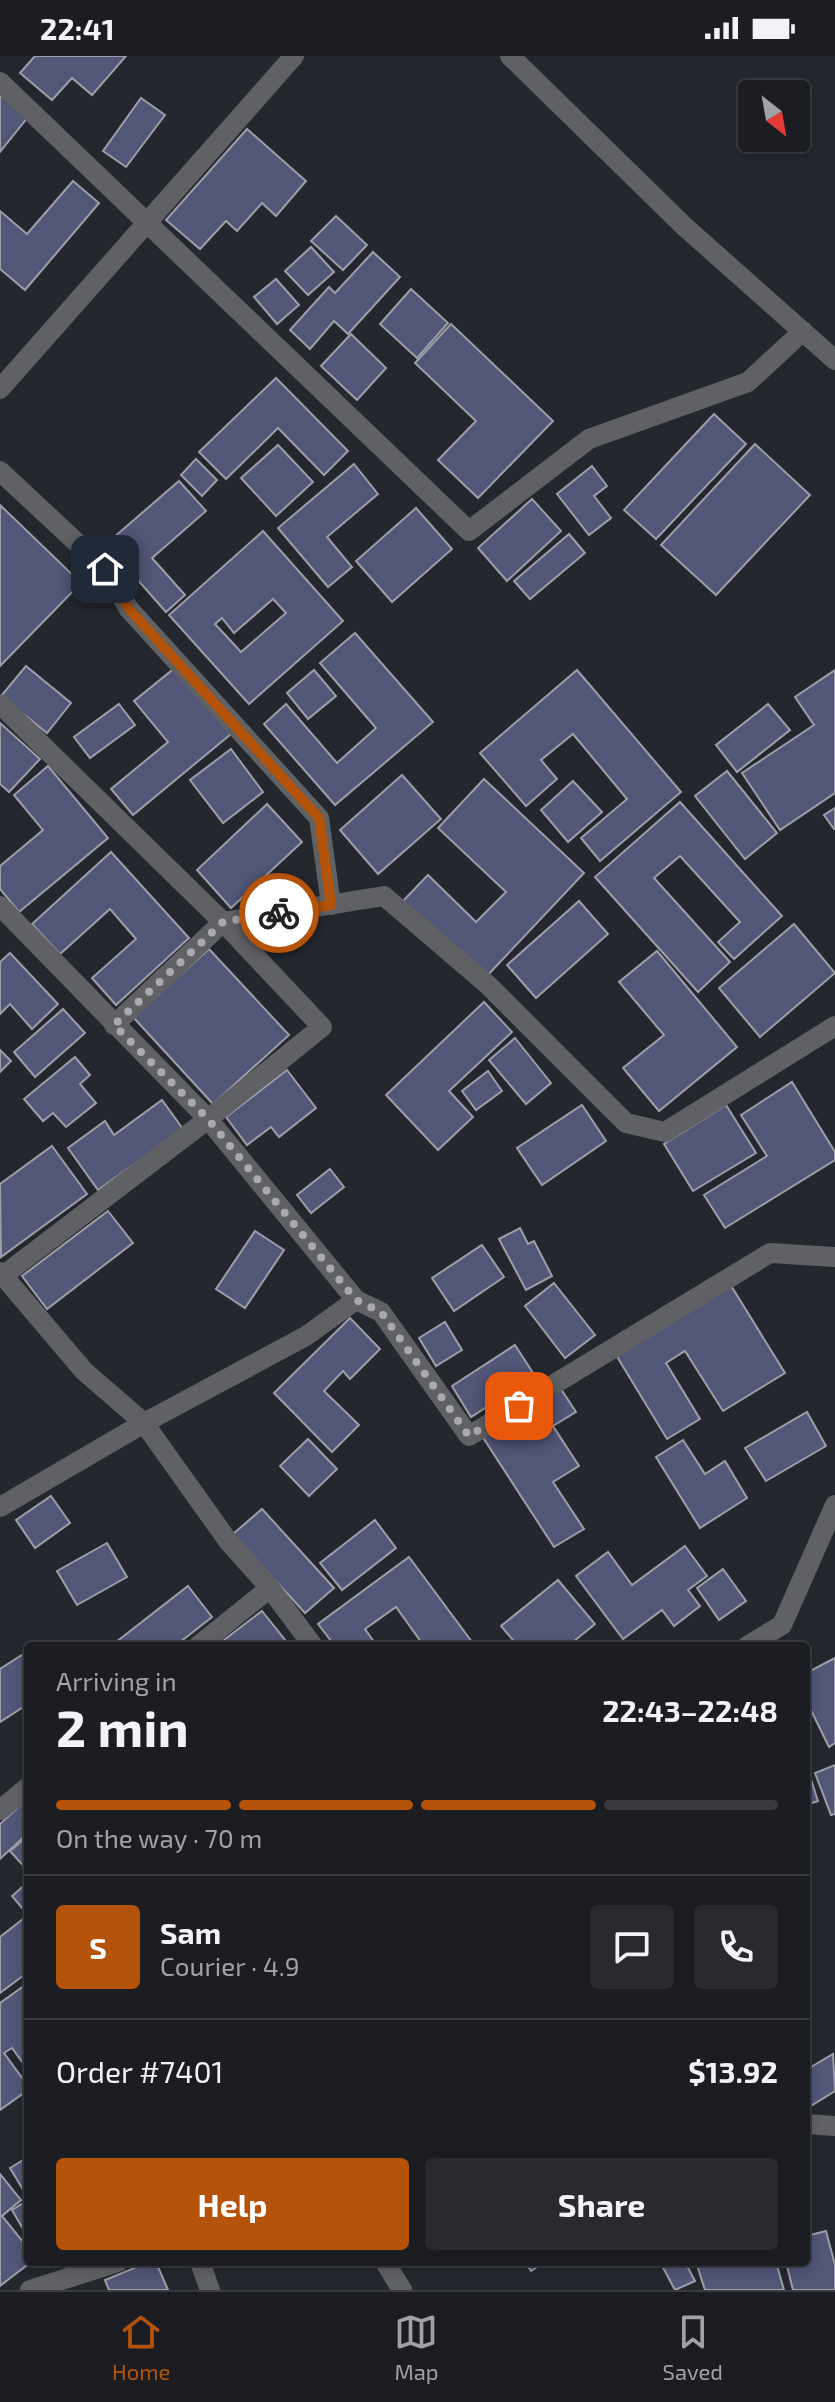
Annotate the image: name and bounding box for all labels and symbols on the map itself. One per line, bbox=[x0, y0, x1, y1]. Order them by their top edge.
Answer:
north arrow bbox=[738, 80, 810, 152]
pin bbox=[71, 535, 139, 603]
courier bbox=[239, 873, 319, 953]
pin bbox=[485, 1372, 553, 1440]

